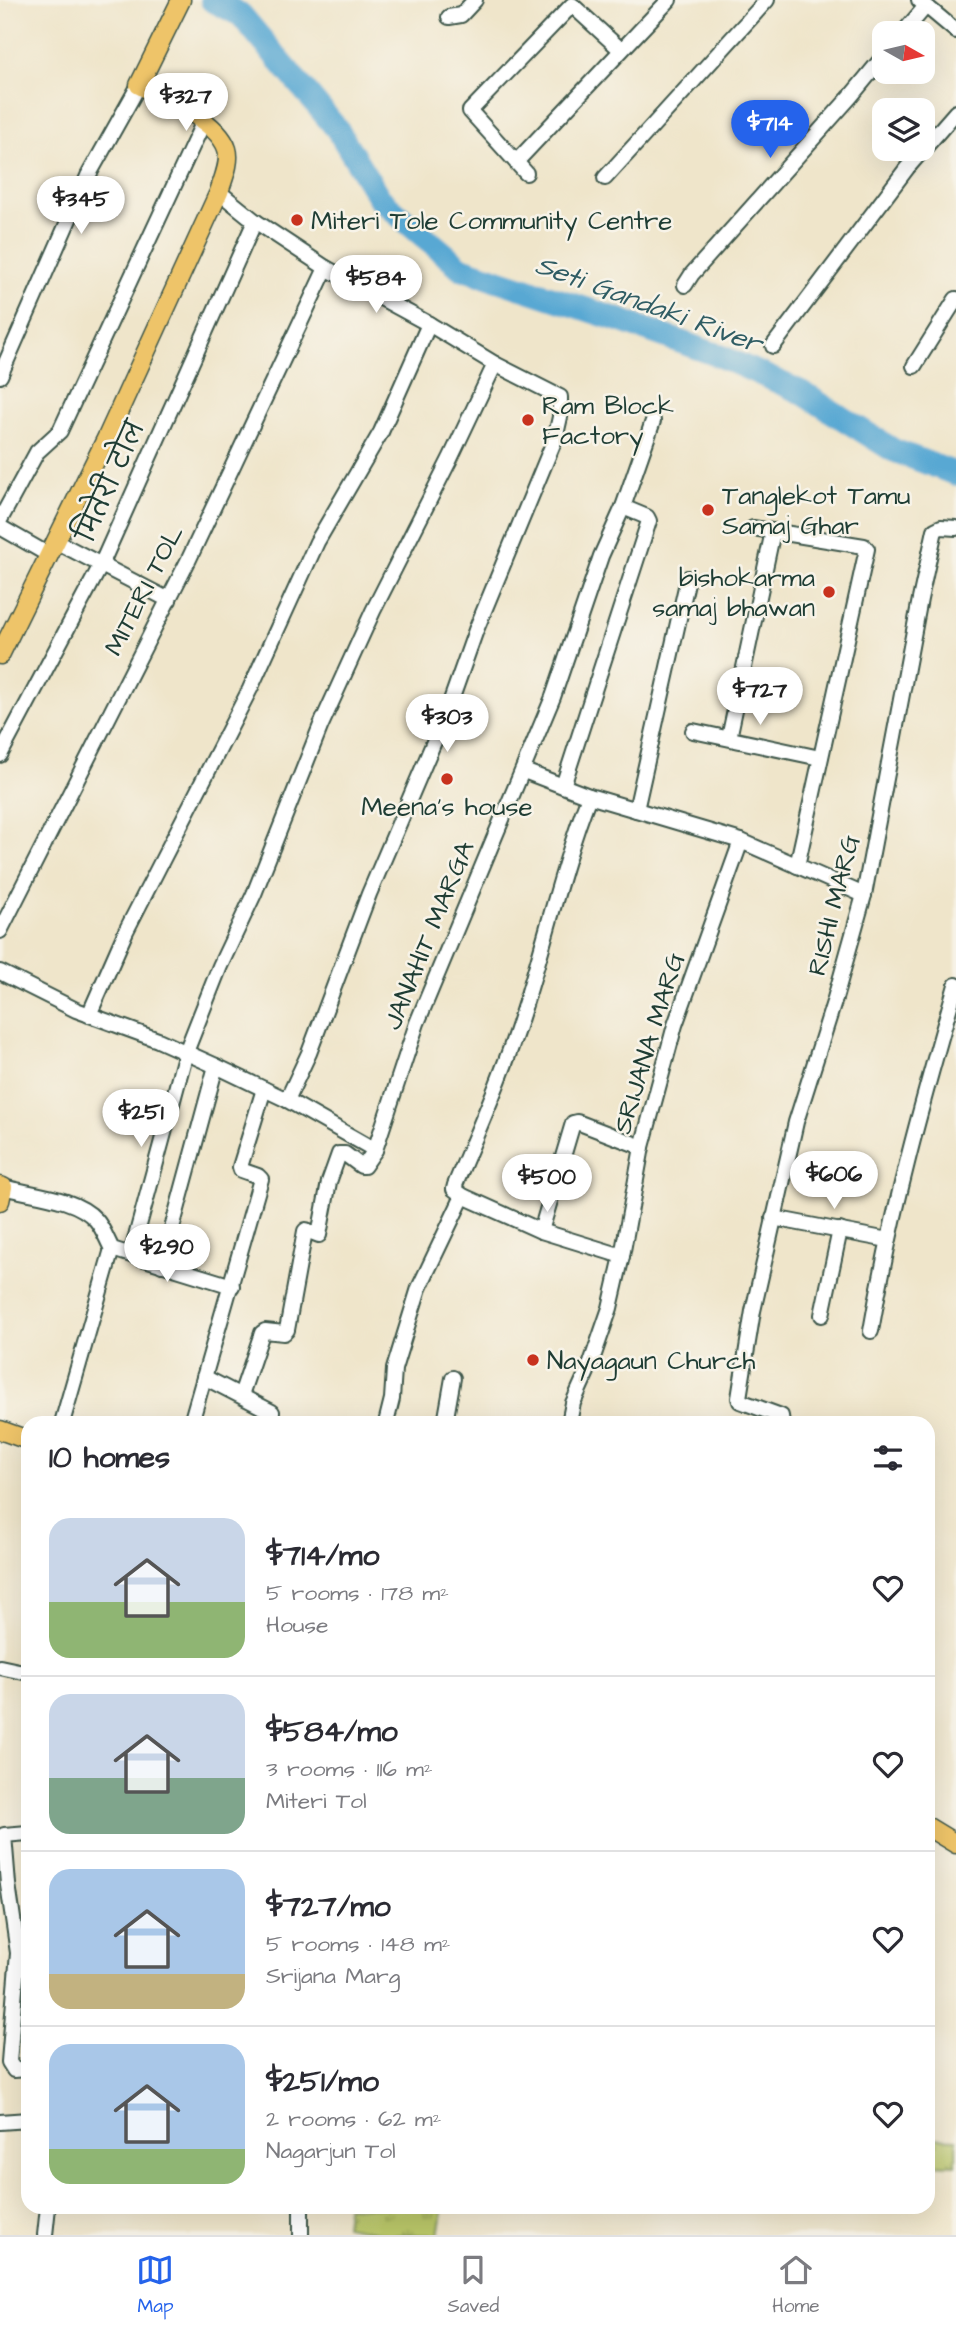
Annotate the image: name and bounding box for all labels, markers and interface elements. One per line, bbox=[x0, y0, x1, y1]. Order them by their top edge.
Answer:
north arrow bbox=[872, 21, 934, 84]
map controls bbox=[872, 21, 935, 161]
pin: $327 bbox=[145, 74, 227, 133]
text: $327 bbox=[160, 80, 212, 112]
button: layers bbox=[872, 98, 935, 161]
pin: $714 bbox=[729, 100, 811, 160]
text: $714 bbox=[747, 107, 793, 139]
pin: $345 bbox=[40, 176, 122, 236]
text: $345 bbox=[53, 183, 109, 215]
place label: Miteri Tole Community Centre bbox=[311, 203, 672, 241]
marker: Miteri Tole Community Centre bbox=[289, 212, 305, 228]
water label: Seti Gandaki River bbox=[530, 245, 769, 364]
pin: $584 bbox=[335, 256, 417, 315]
text: $584 bbox=[346, 262, 406, 294]
place label: Ram Block Factory bbox=[542, 388, 674, 456]
street label: मितेरी टोल bbox=[63, 412, 154, 550]
marker: Ram Block Factory bbox=[520, 412, 536, 428]
place label: Tanglekot Tamu Samaj Ghar bbox=[722, 478, 910, 544]
marker: Tanglekot Tamu Samaj Ghar bbox=[700, 502, 716, 518]
street label: MITERI TOL bbox=[96, 519, 192, 662]
place label: bishokarma samaj bhawan bbox=[652, 560, 815, 626]
marker: bishokarma samaj bhawan bbox=[821, 584, 837, 600]
pin: $727 bbox=[719, 668, 801, 727]
text: $727 bbox=[733, 674, 787, 706]
pin: $303 bbox=[406, 694, 488, 754]
text: $303 bbox=[422, 701, 472, 733]
marker: Meena's house bbox=[439, 771, 455, 787]
place label: Meena's house bbox=[361, 789, 533, 825]
street label: RISHI MARG bbox=[799, 831, 869, 979]
street label: JANAHIT MARGA bbox=[375, 835, 483, 1035]
street label: SRIJANA MARG bbox=[604, 948, 694, 1138]
pin: $251 bbox=[100, 1090, 182, 1149]
text: $251 bbox=[118, 1096, 164, 1128]
pin: $606 bbox=[793, 1152, 875, 1211]
pin: $500 bbox=[506, 1154, 588, 1214]
text: $606 bbox=[806, 1158, 862, 1190]
text: $500 bbox=[518, 1161, 576, 1193]
pin: $290 bbox=[126, 1224, 208, 1284]
text: $290 bbox=[140, 1231, 194, 1263]
place label: Nayagaun Church bbox=[547, 1343, 756, 1381]
marker: Nayagaun Church bbox=[525, 1352, 541, 1368]
text: 10 homes bbox=[49, 1437, 170, 1479]
icon: filters bbox=[869, 1439, 907, 1477]
text: $714/mo bbox=[266, 1535, 379, 1577]
icon: home bbox=[105, 1546, 189, 1630]
icon: heart bbox=[869, 1569, 907, 1607]
text: 5 rooms · 178 m² bbox=[266, 1577, 449, 1609]
text: House bbox=[266, 1609, 329, 1641]
text: $584/mo bbox=[266, 1711, 398, 1753]
icon: home bbox=[105, 1722, 189, 1806]
icon: heart bbox=[869, 1745, 907, 1783]
text: 3 rooms · 116 m² bbox=[266, 1753, 433, 1785]
text: Miteri Tol bbox=[266, 1785, 367, 1817]
text: $727/mo bbox=[266, 1886, 391, 1928]
icon: home bbox=[105, 1897, 189, 1981]
icon: heart bbox=[869, 1920, 907, 1958]
text: 5 rooms · 148 m² bbox=[266, 1928, 450, 1960]
text: Srijana Marg bbox=[266, 1960, 400, 1992]
text: $251/mo bbox=[266, 2061, 379, 2103]
icon: home bbox=[105, 2072, 189, 2156]
icon: heart bbox=[869, 2095, 907, 2133]
text: 2 rooms · 62 m² bbox=[266, 2103, 441, 2135]
text: Nagarjun Tol bbox=[266, 2135, 396, 2167]
tab: Map bbox=[136, 2251, 174, 2320]
tab: Saved bbox=[447, 2251, 499, 2320]
tab: Home bbox=[772, 2251, 819, 2320]

